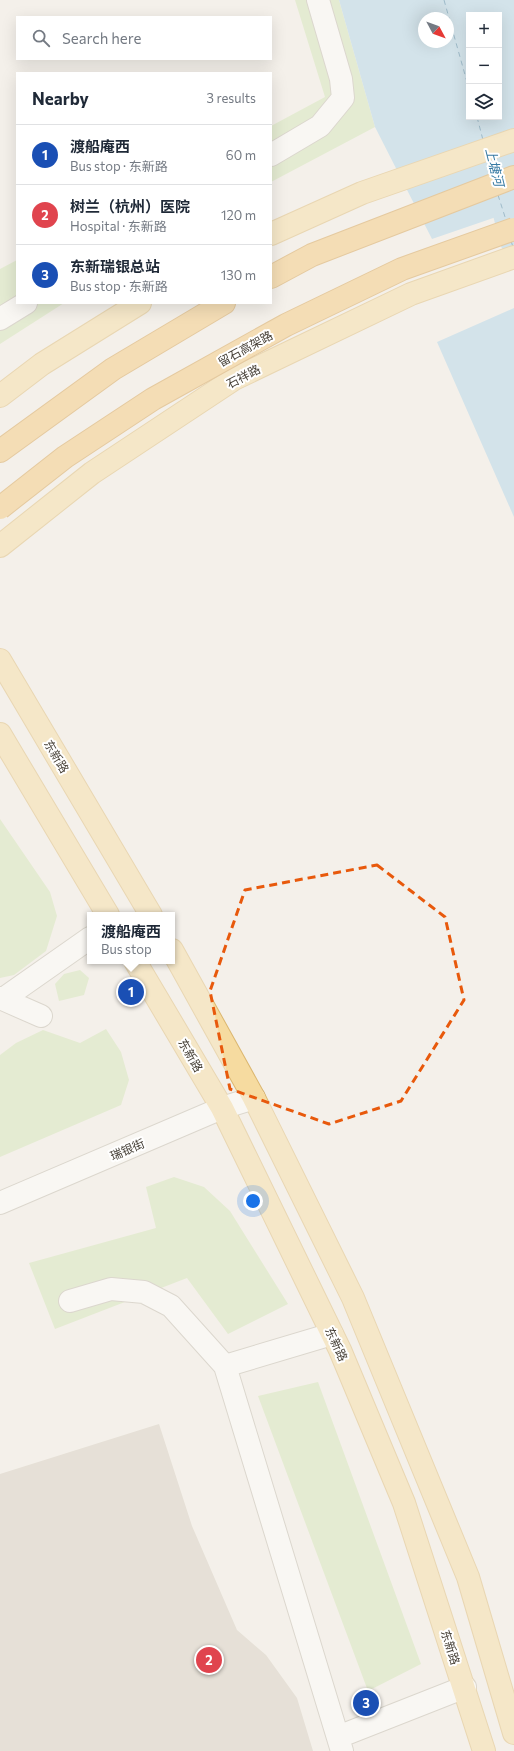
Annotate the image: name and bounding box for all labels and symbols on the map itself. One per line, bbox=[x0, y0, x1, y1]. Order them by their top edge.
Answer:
north arrow bbox=[418, 12, 454, 48]
water label: 上塘河 bbox=[483, 146, 508, 191]
street label: 留石高架路 bbox=[215, 327, 275, 369]
street label: 石祥路 bbox=[224, 361, 262, 391]
street label: 东新路 bbox=[42, 737, 72, 775]
pin: 1 bbox=[118, 977, 144, 1007]
street label: 东新路 bbox=[176, 1036, 206, 1074]
street label: 瑞银街 bbox=[108, 1136, 146, 1162]
your location bbox=[243, 1191, 263, 1211]
street label: 东新路 bbox=[323, 1325, 351, 1363]
street label: 东新路 bbox=[439, 1628, 463, 1666]
pin: 2 bbox=[196, 1645, 222, 1675]
pin: 3 bbox=[353, 1688, 379, 1718]

